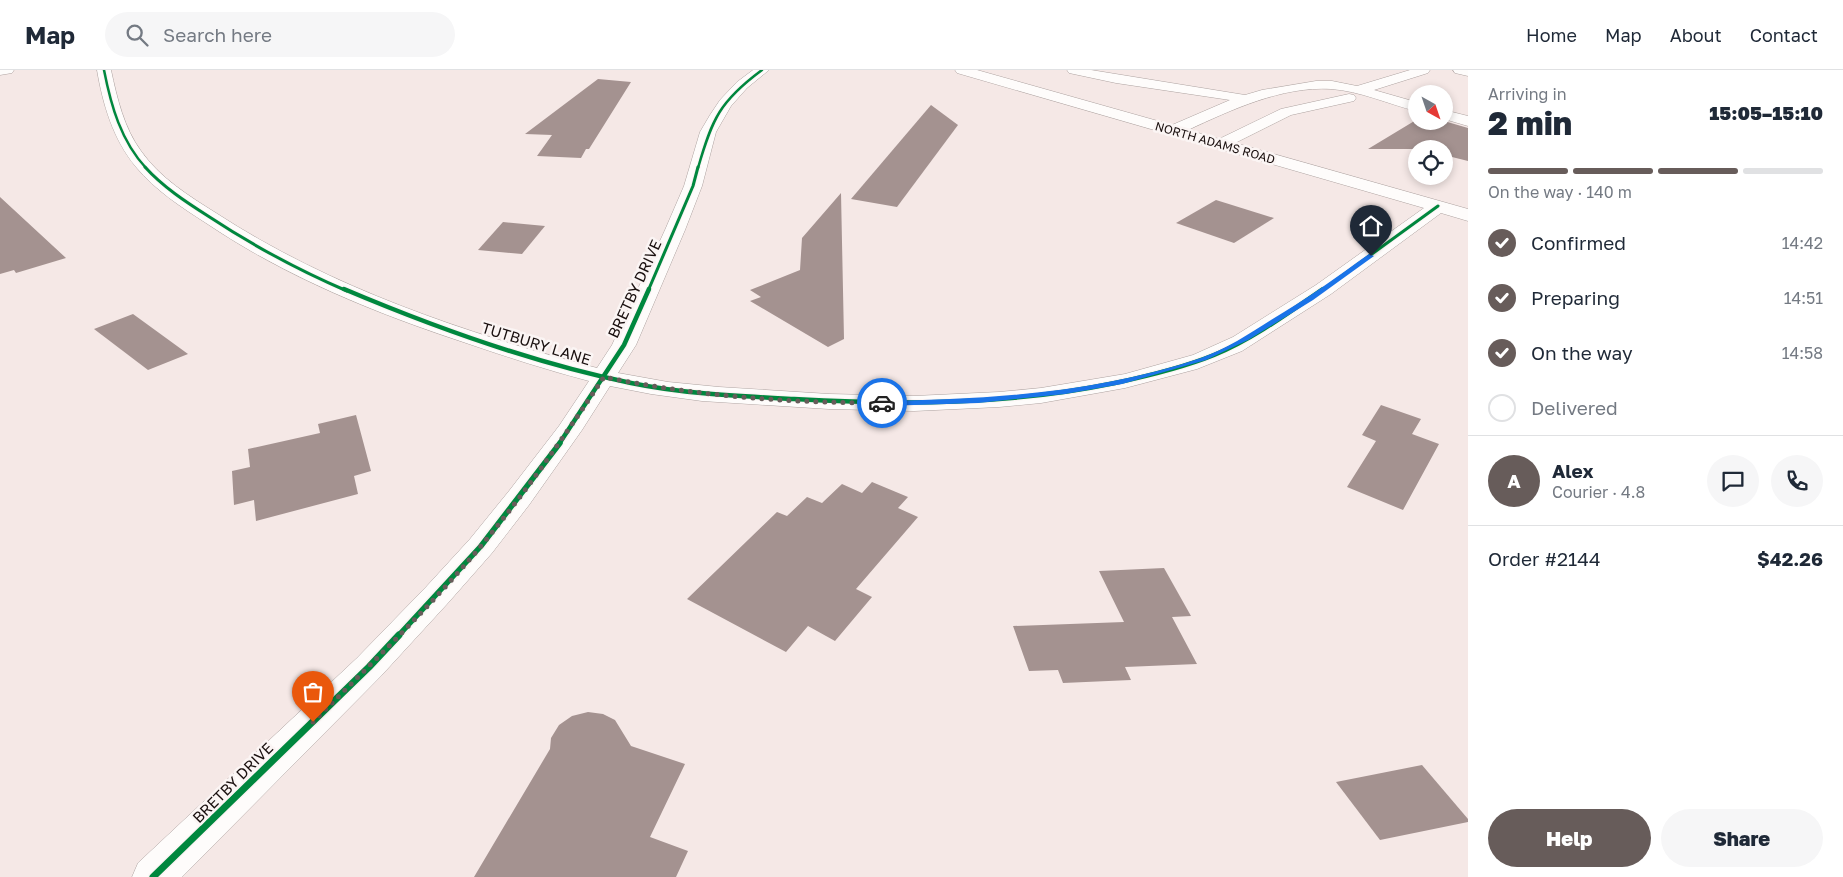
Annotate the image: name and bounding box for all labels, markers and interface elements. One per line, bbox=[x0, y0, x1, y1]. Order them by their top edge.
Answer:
search box bbox=[105, 12, 455, 57]
text: Map bbox=[25, 20, 75, 49]
icon: search bbox=[123, 21, 151, 49]
text: Search here bbox=[163, 23, 272, 46]
text: Home bbox=[1526, 24, 1577, 46]
text: Map bbox=[1605, 24, 1642, 46]
text: About bbox=[1670, 24, 1722, 46]
text: Contact bbox=[1750, 24, 1818, 46]
text: Arriving in bbox=[1488, 84, 1567, 104]
north arrow bbox=[1408, 85, 1452, 130]
map controls bbox=[1408, 85, 1453, 185]
text: 15:05–15:10 bbox=[1709, 101, 1823, 124]
text: 2 min bbox=[1488, 104, 1572, 142]
street label: NORTH ADAMS ROAD bbox=[1153, 118, 1277, 167]
button: locate bbox=[1408, 140, 1453, 185]
text: On the way · 140 m bbox=[1488, 182, 1632, 202]
pin bbox=[1350, 205, 1392, 256]
icon: home bbox=[1357, 212, 1385, 240]
icon: check bbox=[1488, 229, 1516, 257]
text: Confirmed bbox=[1531, 231, 1626, 254]
text: 14:42 bbox=[1782, 233, 1823, 253]
street label: BRETBY DRIVE bbox=[603, 237, 665, 341]
icon: check bbox=[1488, 284, 1516, 312]
text: Preparing bbox=[1531, 286, 1620, 309]
text: 14:51 bbox=[1784, 288, 1823, 308]
street label: TUTBURY LANE bbox=[480, 318, 593, 368]
icon: check bbox=[1488, 339, 1516, 367]
text: On the way bbox=[1531, 341, 1633, 364]
text: 14:58 bbox=[1782, 343, 1823, 363]
courier bbox=[857, 378, 907, 428]
icon: car bbox=[868, 389, 896, 417]
text: Delivered bbox=[1531, 396, 1618, 419]
button: chat bbox=[1707, 455, 1759, 507]
button: phone bbox=[1771, 455, 1823, 507]
text: Alex bbox=[1552, 459, 1593, 482]
text: A bbox=[1507, 469, 1521, 492]
text: Courier · 4.8 bbox=[1552, 482, 1645, 502]
text: Order #2144 bbox=[1488, 547, 1600, 570]
text: $42.26 bbox=[1757, 547, 1823, 570]
pin bbox=[292, 671, 334, 722]
icon: bag bbox=[299, 678, 327, 706]
street label: BRETBY DRIVE bbox=[188, 738, 276, 826]
button: Help bbox=[1488, 809, 1651, 867]
button: Share bbox=[1661, 809, 1823, 867]

